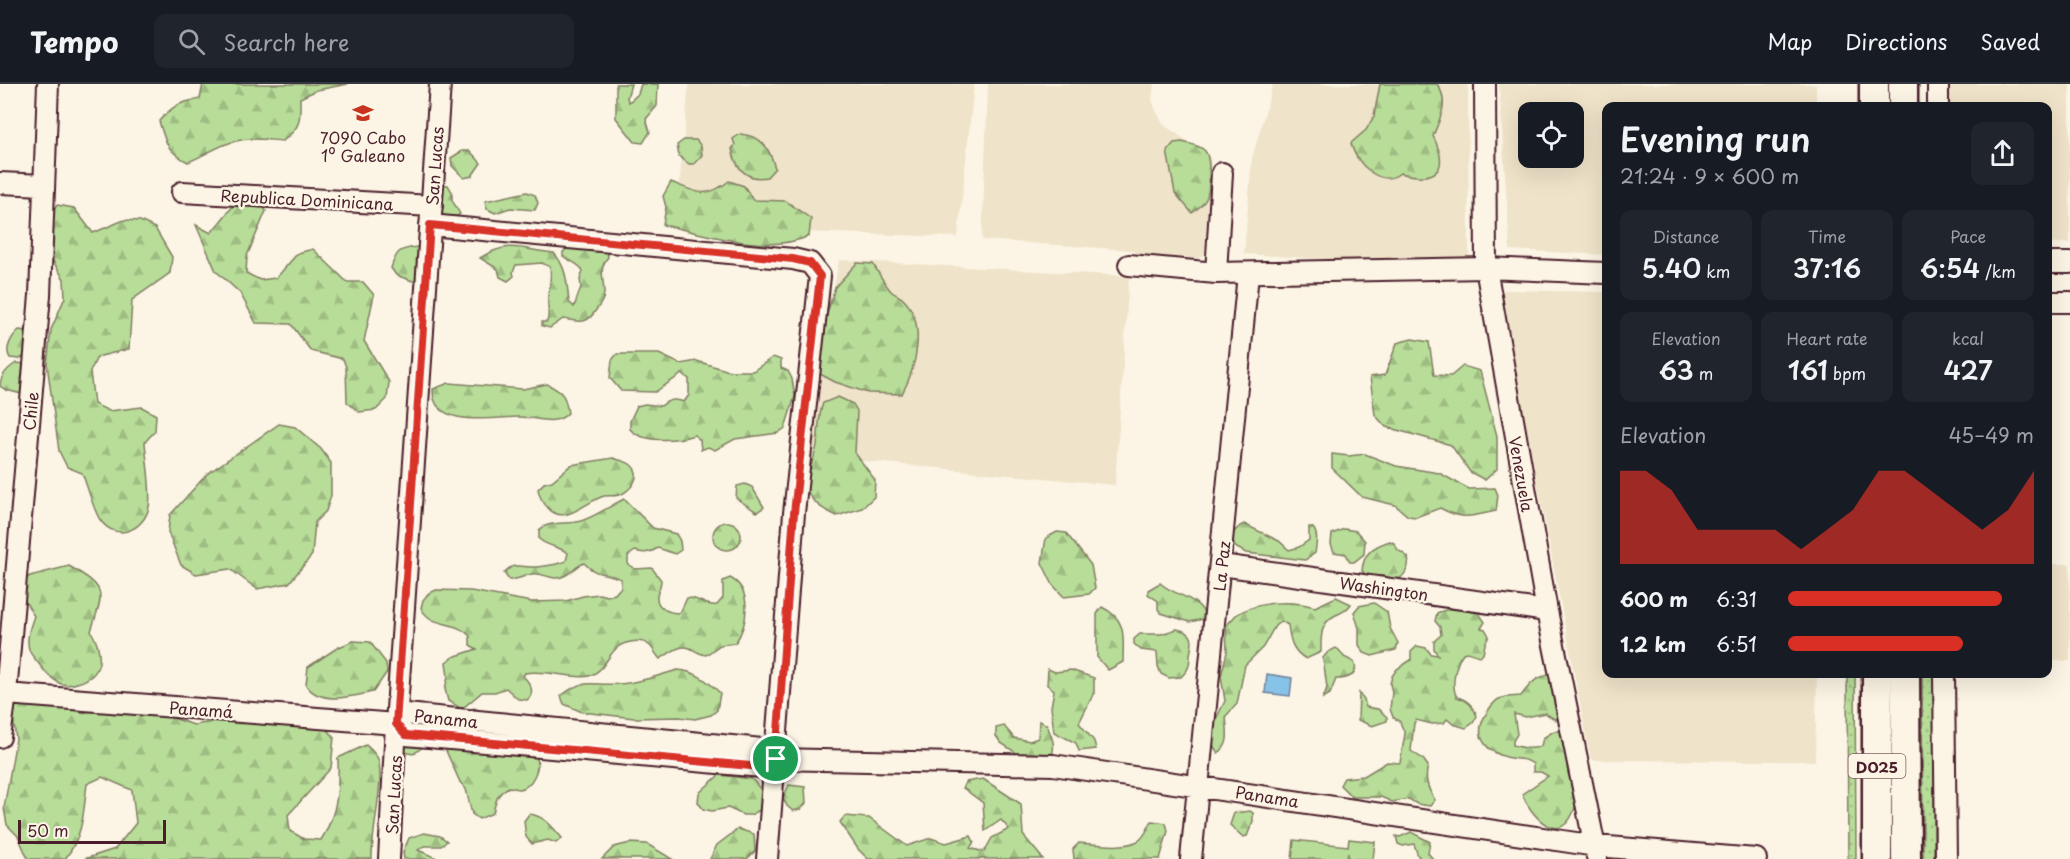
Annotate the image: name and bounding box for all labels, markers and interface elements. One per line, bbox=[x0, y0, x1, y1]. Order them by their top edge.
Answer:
search box bbox=[154, 14, 574, 68]
text: Tempo bbox=[30, 20, 118, 63]
icon: search bbox=[175, 25, 208, 58]
text: Search here bbox=[223, 25, 349, 58]
text: Map bbox=[1767, 25, 1812, 57]
text: Directions bbox=[1845, 25, 1947, 57]
text: Saved bbox=[1980, 25, 2040, 57]
school or university icon: 7090 Cabo 1º Galeano bbox=[351, 101, 375, 125]
map controls bbox=[1518, 102, 1584, 168]
button: locate bbox=[1518, 102, 1584, 168]
text: Evening run bbox=[1620, 113, 1811, 163]
button: share bbox=[1971, 122, 2034, 185]
place label: 7090 Cabo 1º Galeano bbox=[320, 125, 406, 167]
street label: San Lucas bbox=[419, 126, 449, 206]
text: 21:24 · 9 × 600 m bbox=[1620, 161, 1799, 191]
street label: Republica Dominicana bbox=[220, 182, 394, 216]
text: Distance bbox=[1652, 224, 1720, 248]
text: Time bbox=[1808, 224, 1846, 248]
text: Pace bbox=[1950, 224, 1986, 248]
text: 5.40 bbox=[1642, 248, 1701, 287]
text: 37:16 bbox=[1793, 248, 1861, 287]
text: 6:54 bbox=[1920, 248, 1980, 287]
text: km bbox=[1701, 259, 1730, 283]
text: /km bbox=[1980, 259, 2016, 283]
text: Elevation bbox=[1651, 326, 1721, 350]
text: Heart rate bbox=[1787, 326, 1867, 350]
text: kcal bbox=[1952, 326, 1984, 350]
text: 63 bbox=[1659, 350, 1694, 389]
text: 161 bbox=[1788, 350, 1828, 389]
text: 427 bbox=[1943, 350, 1993, 389]
text: m bbox=[1694, 361, 1713, 385]
text: bpm bbox=[1828, 361, 1866, 385]
street label: Chile bbox=[16, 391, 44, 431]
text: Elevation bbox=[1620, 420, 1706, 450]
text: 45–49 m bbox=[1949, 420, 2034, 450]
street label: Venezuela bbox=[1504, 434, 1540, 514]
street label: La Paz bbox=[1206, 539, 1236, 592]
street label: Washington bbox=[1338, 570, 1430, 606]
text: 600 m bbox=[1620, 584, 1688, 614]
text: 6:31 bbox=[1716, 584, 1757, 614]
text: 1.2 km bbox=[1620, 629, 1686, 659]
text: 6:51 bbox=[1716, 629, 1757, 659]
street label: Panamá bbox=[168, 695, 234, 723]
street label: Panama bbox=[413, 703, 479, 733]
pin bbox=[750, 733, 801, 784]
icon: arrive bbox=[759, 742, 792, 775]
road number: D025 bbox=[1848, 754, 1906, 778]
street label: San Lucas bbox=[379, 755, 407, 835]
street label: Panama bbox=[1233, 779, 1301, 813]
scale bar bbox=[18, 817, 166, 844]
text: 50 m bbox=[27, 818, 68, 842]

